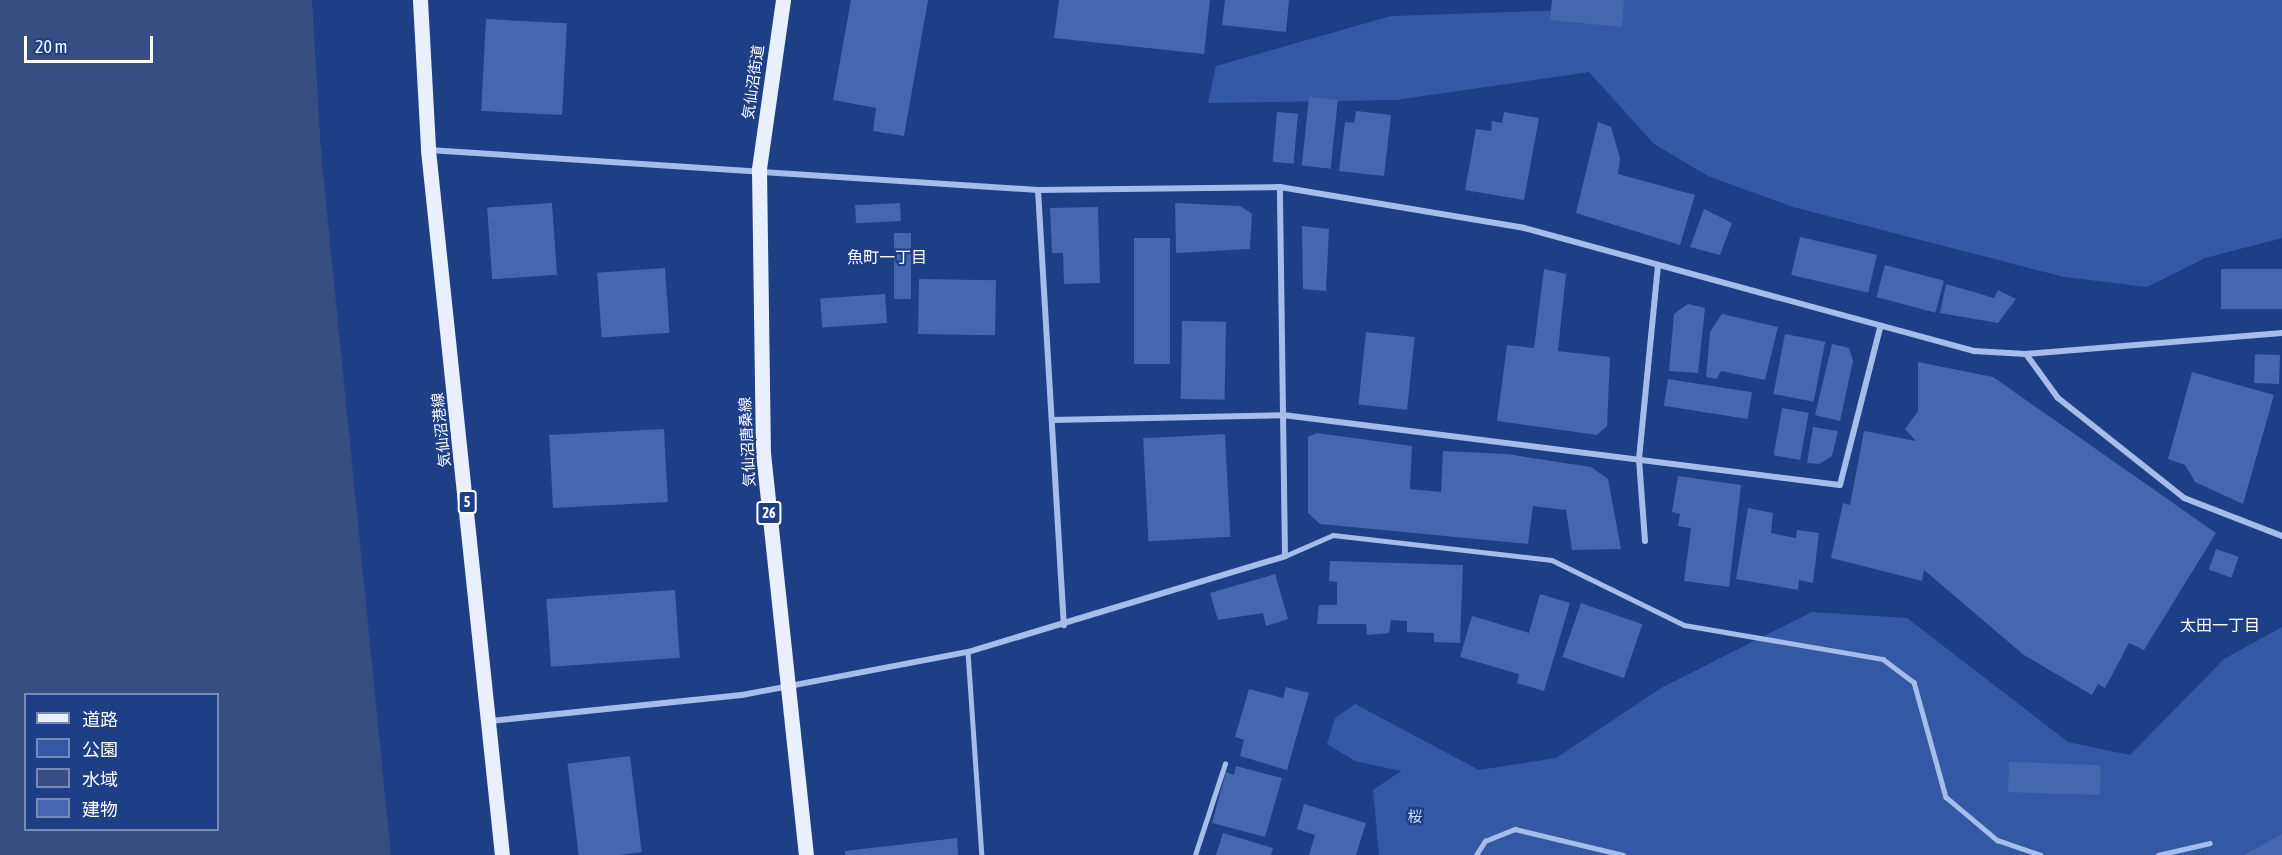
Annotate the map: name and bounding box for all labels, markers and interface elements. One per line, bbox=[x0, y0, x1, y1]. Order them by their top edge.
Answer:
scale bar bbox=[27, 24, 156, 62]
text: 20 m bbox=[35, 36, 67, 57]
street label: 気仙沼街道 bbox=[739, 44, 767, 120]
district label: 魚町一丁目 bbox=[847, 247, 927, 267]
street label: 気仙沼港線 bbox=[428, 392, 454, 468]
street label: 気仙沼唐桑線 bbox=[736, 397, 758, 487]
road number: 5 bbox=[456, 491, 478, 513]
road number: 26 bbox=[756, 502, 782, 524]
district label: 太田一丁目 bbox=[2180, 615, 2260, 635]
legend bbox=[24, 693, 219, 831]
text: 道路 bbox=[82, 709, 118, 730]
text: 公園 bbox=[82, 739, 118, 760]
text: 水域 bbox=[82, 769, 118, 790]
text: 建物 bbox=[82, 799, 118, 820]
park label: 桜 bbox=[1408, 808, 1422, 826]

